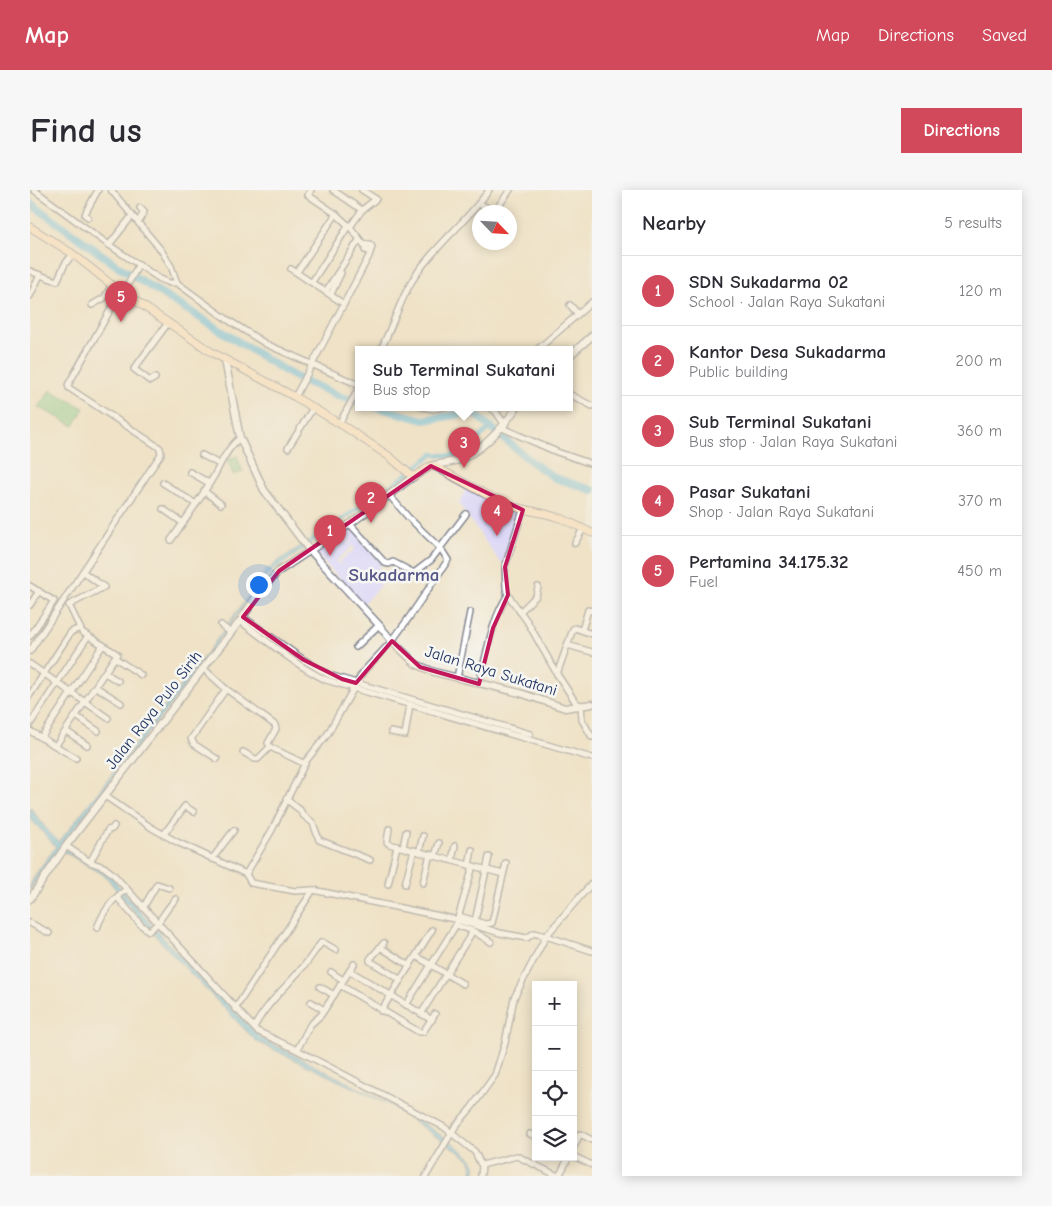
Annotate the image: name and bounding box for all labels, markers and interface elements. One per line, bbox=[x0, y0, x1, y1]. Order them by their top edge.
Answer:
text: Map bbox=[25, 21, 69, 49]
text: Map bbox=[816, 25, 850, 46]
text: Directions bbox=[878, 25, 954, 46]
text: Saved bbox=[982, 25, 1027, 46]
button: Directions bbox=[901, 108, 1022, 153]
text: Find us bbox=[30, 110, 142, 151]
north arrow bbox=[472, 205, 517, 250]
text: Nearby bbox=[642, 211, 706, 235]
text: 5 results bbox=[944, 214, 1002, 232]
text: SDN Sukadarma 02 bbox=[689, 271, 848, 293]
pin: 5 bbox=[105, 281, 137, 322]
text: 1 bbox=[655, 282, 661, 300]
text: 120 m bbox=[959, 282, 1002, 300]
text: School · Jalan Raya Sukatani bbox=[689, 293, 885, 311]
text: Kantor Desa Sukadarma bbox=[689, 341, 886, 363]
popup bbox=[355, 346, 573, 411]
text: 2 bbox=[654, 352, 662, 370]
text: 200 m bbox=[956, 352, 1002, 370]
text: Sub Terminal Sukatani bbox=[373, 359, 555, 381]
text: Public building bbox=[689, 363, 788, 381]
text: Bus stop bbox=[373, 381, 431, 399]
text: Sub Terminal Sukatani bbox=[689, 411, 872, 433]
text: 3 bbox=[654, 422, 662, 440]
text: 360 m bbox=[957, 422, 1002, 440]
pin: 3 bbox=[448, 427, 480, 468]
text: Bus stop · Jalan Raya Sukatani bbox=[689, 433, 897, 451]
text: Pasar Sukatani bbox=[689, 481, 811, 503]
pin: 2 bbox=[355, 482, 387, 523]
text: 4 bbox=[654, 492, 662, 510]
text: 370 m bbox=[958, 492, 1002, 510]
pin: 4 bbox=[481, 495, 513, 536]
text: Shop · Jalan Raya Sukatani bbox=[689, 503, 874, 521]
pin: 1 bbox=[314, 515, 346, 556]
text: Pertamina 34.175.32 bbox=[689, 551, 849, 573]
text: 5 bbox=[654, 562, 662, 580]
text: 450 m bbox=[957, 562, 1002, 580]
district label: Sukadarma bbox=[349, 564, 439, 586]
your location bbox=[246, 572, 272, 598]
text: Fuel bbox=[689, 573, 718, 591]
street label: Jalan Raya Sukatani bbox=[423, 642, 559, 700]
street label: Jalan Raya Pulo Sirih bbox=[102, 647, 206, 773]
map controls bbox=[532, 981, 577, 1161]
button: + bbox=[532, 981, 577, 1026]
button: − bbox=[532, 1026, 577, 1071]
button: locate bbox=[532, 1071, 577, 1116]
button: layers bbox=[532, 1116, 577, 1161]

